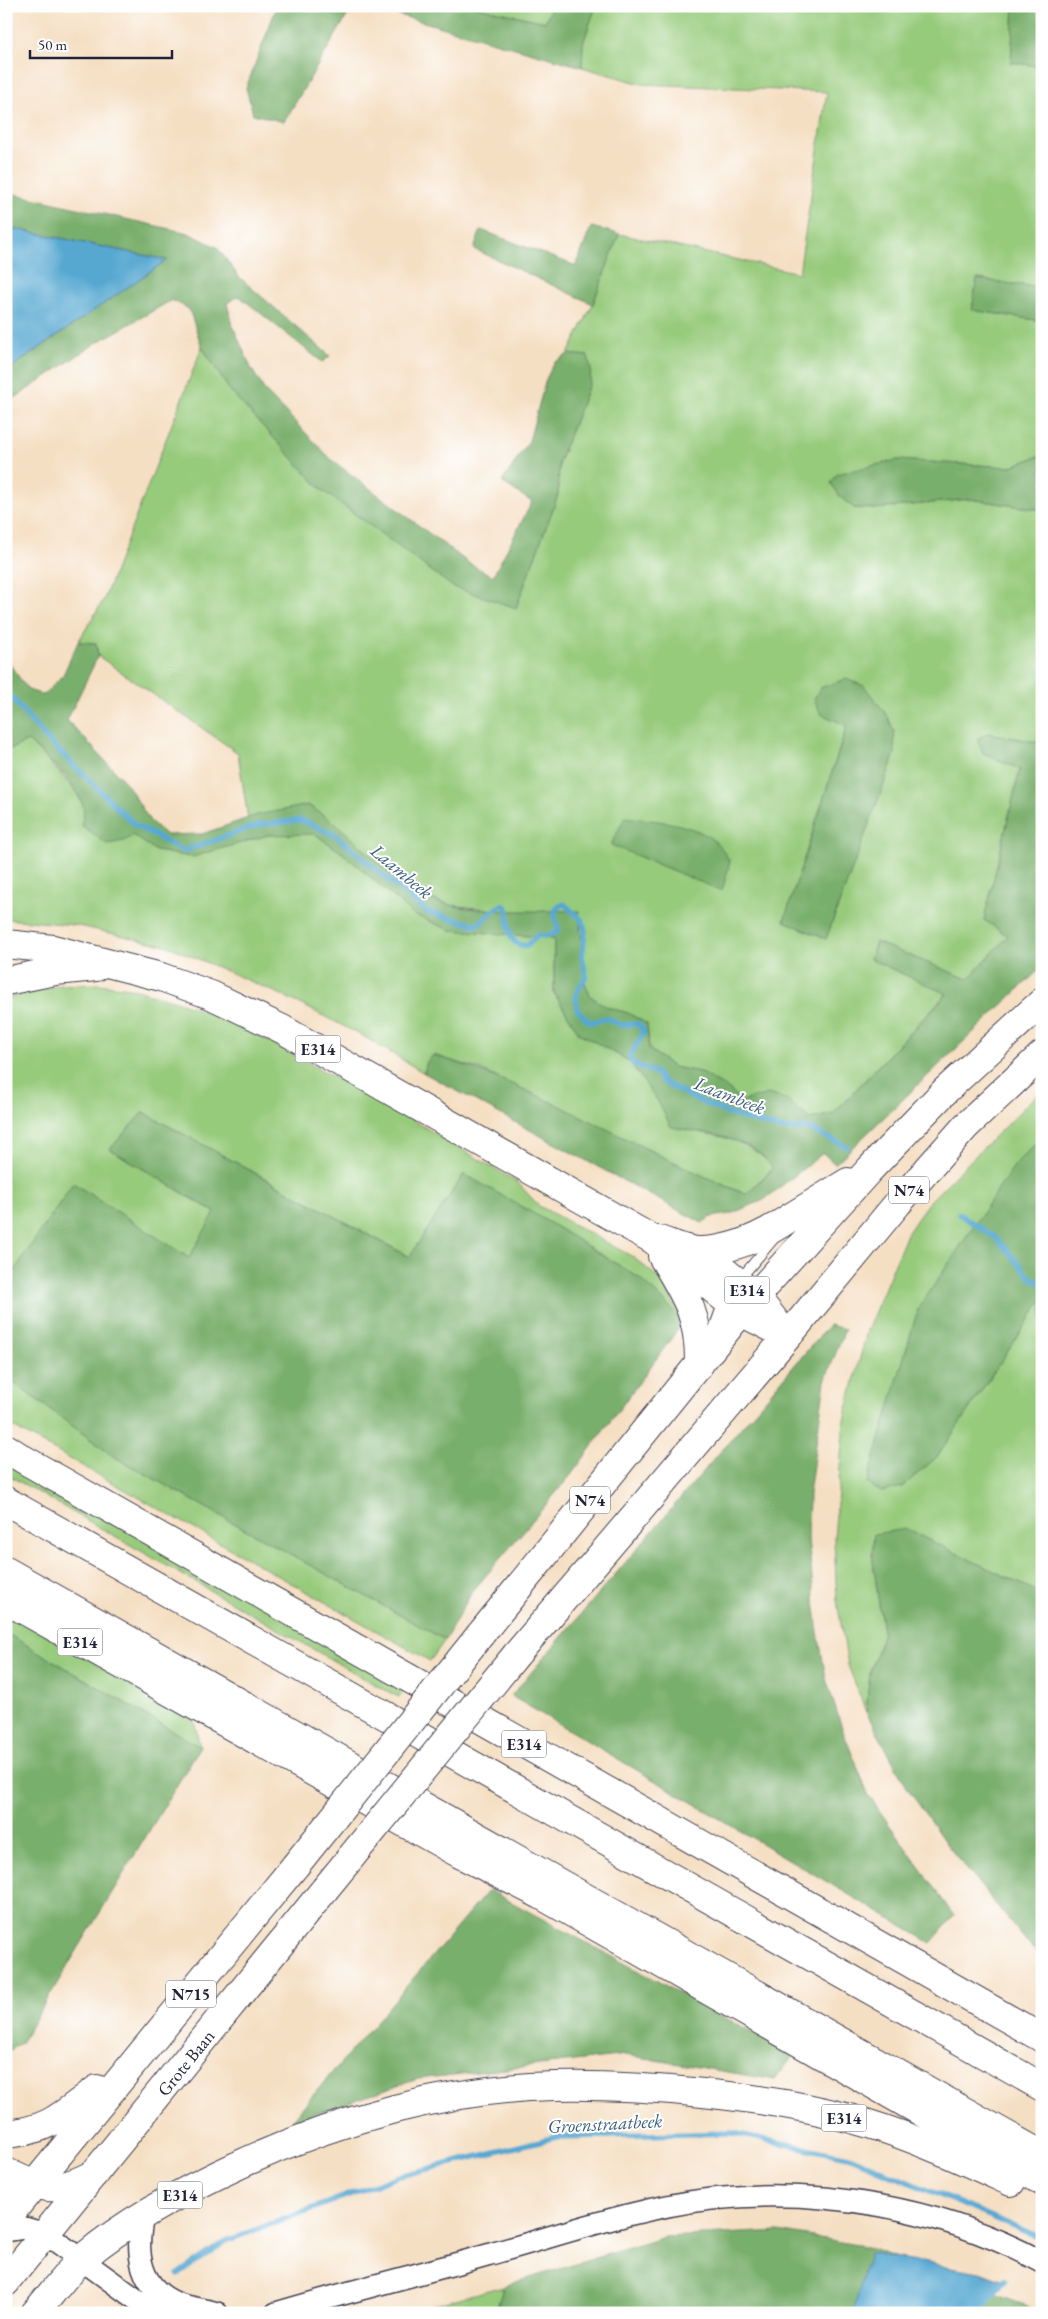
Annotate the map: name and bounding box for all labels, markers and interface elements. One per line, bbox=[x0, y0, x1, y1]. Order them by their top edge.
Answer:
scale bar bbox=[30, 28, 172, 60]
text: 50 m bbox=[38, 35, 67, 54]
water label: Laambeek bbox=[365, 837, 438, 905]
road number: E314 bbox=[296, 1036, 340, 1062]
water label: Laambeek bbox=[690, 1070, 769, 1120]
road number: N74 bbox=[889, 1176, 929, 1204]
road number: E314 bbox=[724, 1276, 770, 1304]
road number: N74 bbox=[570, 1486, 610, 1514]
road number: E314 bbox=[58, 1628, 102, 1655]
road number: E314 bbox=[502, 1730, 546, 1758]
road number: N715 bbox=[166, 1980, 216, 2008]
street label: Grote Baan bbox=[152, 2024, 220, 2101]
road number: E314 bbox=[822, 2104, 866, 2132]
water label: Groenstraatbeek bbox=[547, 2108, 663, 2139]
road number: E314 bbox=[158, 2182, 202, 2208]

